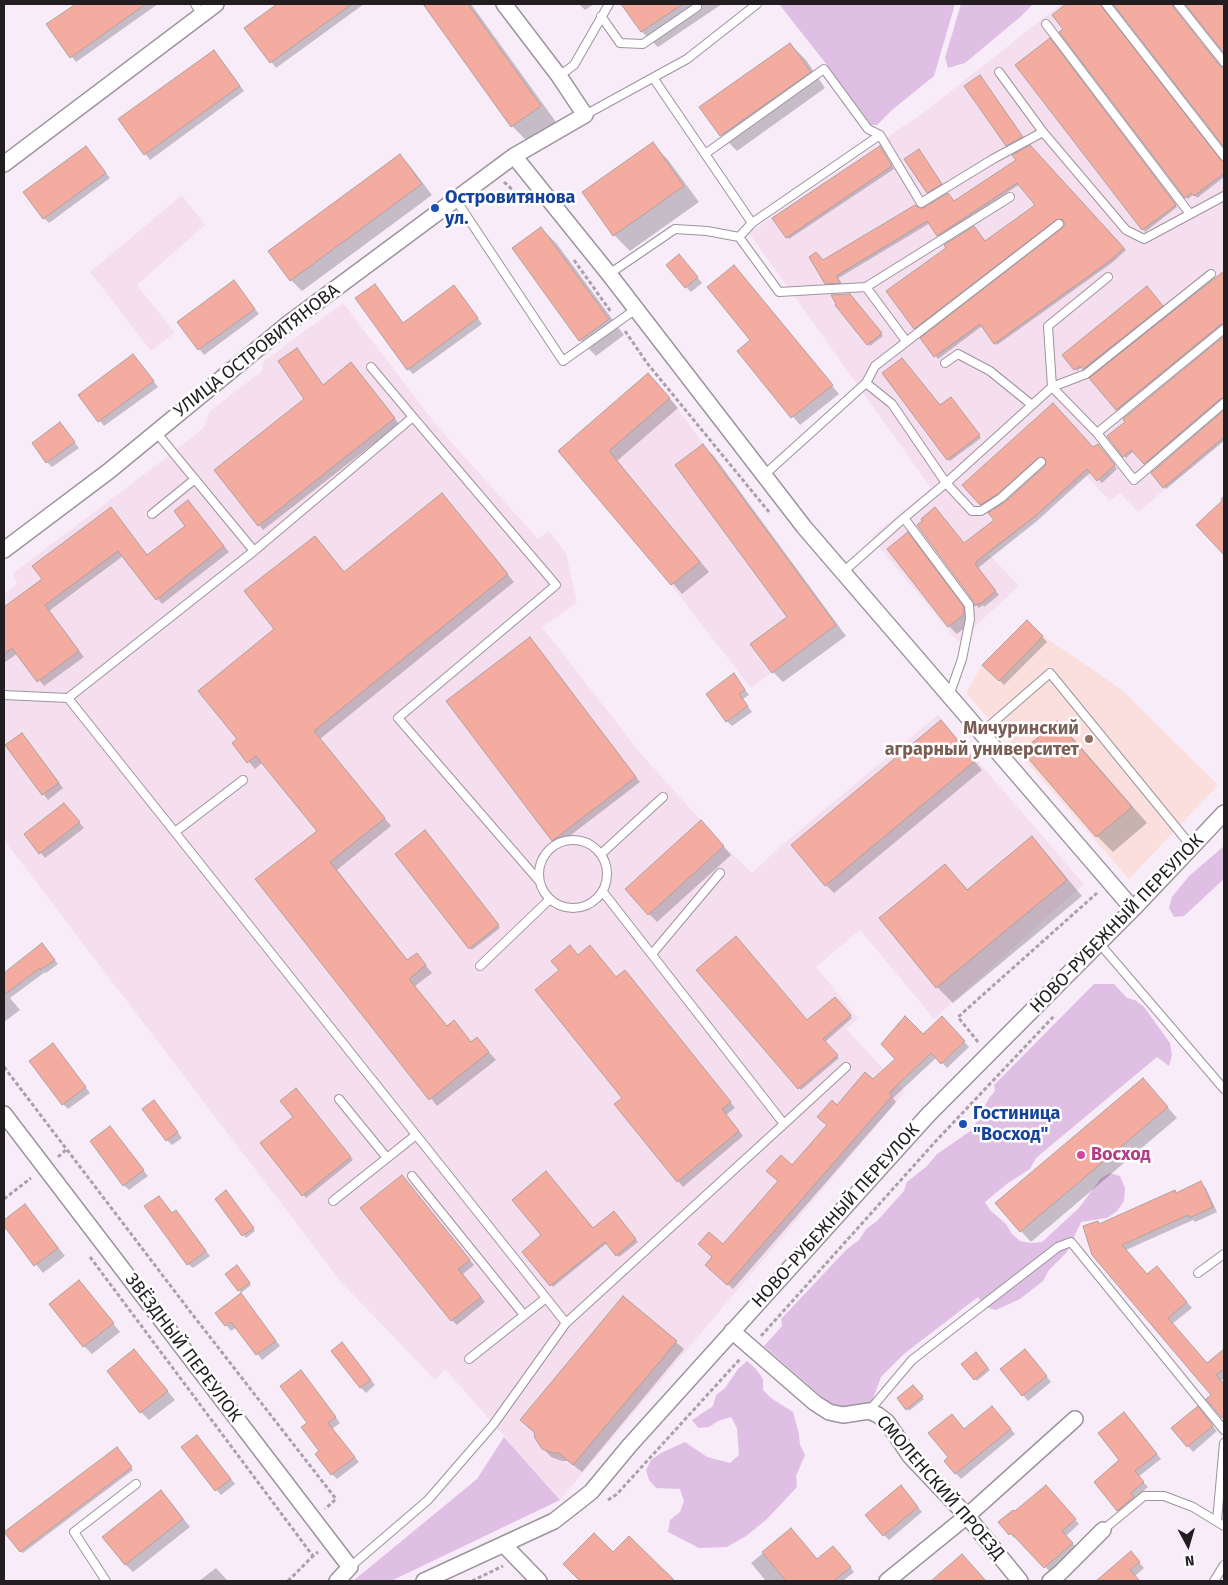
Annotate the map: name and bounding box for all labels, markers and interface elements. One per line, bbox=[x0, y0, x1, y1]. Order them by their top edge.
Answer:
place label: Островитянова ул. bbox=[445, 187, 575, 230]
marker: Островитянова ул. bbox=[429, 202, 441, 214]
street label: УЛИЦА ОСТРОВИТЯНОВА bbox=[170, 280, 344, 422]
place label: Мичуринский аграрный университет bbox=[885, 718, 1079, 761]
marker: Мичуринский аграрный университет bbox=[1083, 733, 1095, 745]
street label: НОВО-РУБЕЖНЫЙ ПЕРЕУЛОК bbox=[1026, 830, 1208, 1018]
place label: Гостиница "Восход" bbox=[973, 1103, 1060, 1146]
marker: Гостиница "Восход" bbox=[957, 1118, 969, 1130]
street label: НОВО-РУБЕЖНЫЙ ПЕРЕУЛОК bbox=[748, 1120, 924, 1312]
place label: Восход bbox=[1091, 1144, 1151, 1166]
marker: Восход bbox=[1075, 1149, 1087, 1161]
street label: ЗВЁЗДНЫЙ ПЕРЕУЛОК bbox=[120, 1270, 246, 1426]
street label: СМОЛЕНСКИЙ ПРОЕЗД bbox=[871, 1411, 1009, 1565]
north arrow bbox=[1163, 1520, 1213, 1570]
text: N bbox=[1184, 1551, 1195, 1569]

